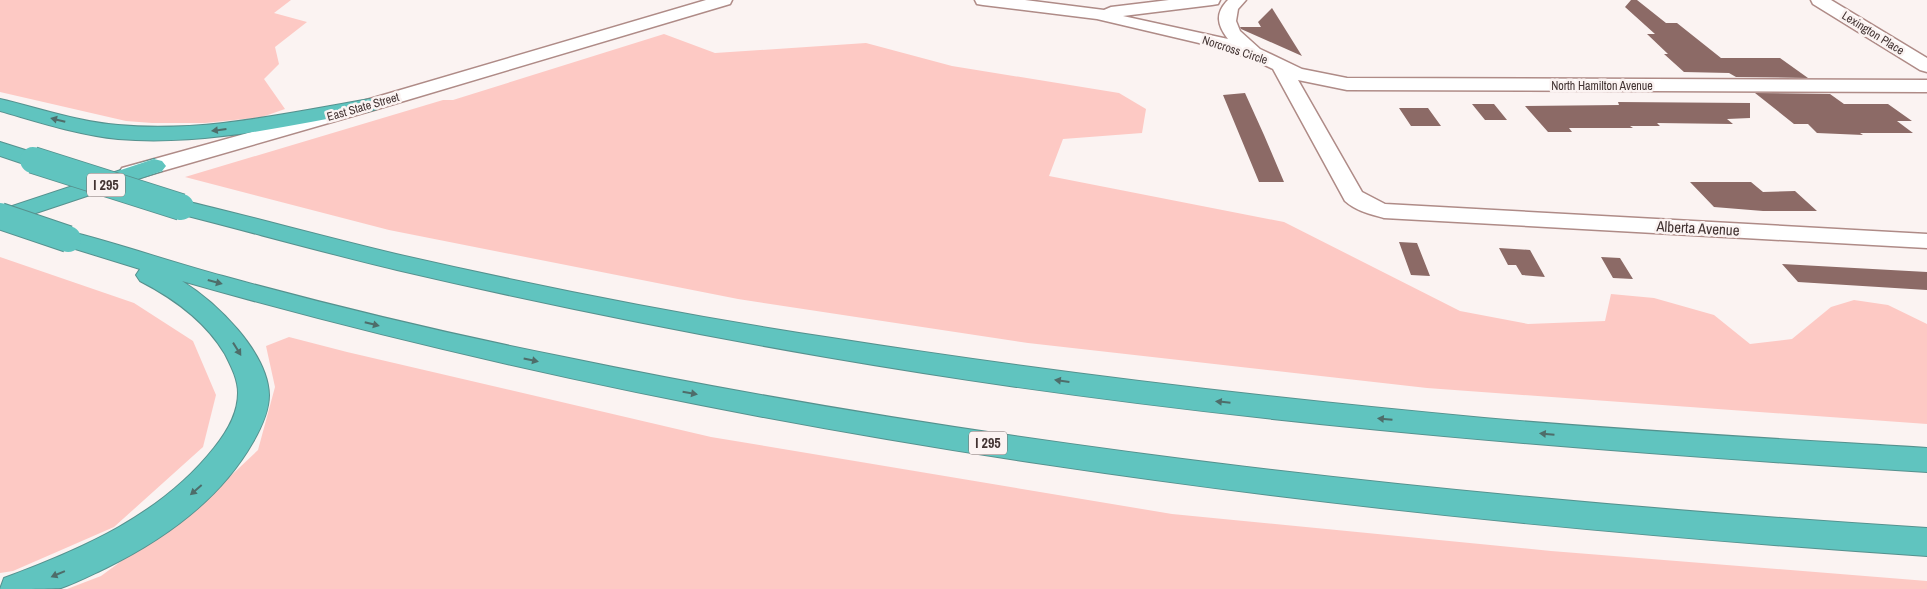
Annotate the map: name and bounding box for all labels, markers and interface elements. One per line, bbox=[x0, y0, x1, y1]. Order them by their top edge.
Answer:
street label: Lexington Place bbox=[1839, 8, 1907, 58]
street label: Norcross Circle bbox=[1200, 32, 1270, 68]
street label: North Hamilton Avenue bbox=[1551, 78, 1653, 94]
street label: East State Street bbox=[325, 89, 401, 125]
one-way arrow bbox=[50, 115, 65, 123]
one-way arrow bbox=[210, 126, 226, 134]
road number: I 295 bbox=[87, 174, 125, 196]
street label: Alberta Avenue bbox=[1655, 215, 1740, 241]
one-way arrow bbox=[208, 279, 223, 287]
one-way arrow bbox=[365, 320, 380, 328]
one-way arrow bbox=[232, 343, 241, 356]
one-way arrow bbox=[523, 356, 538, 364]
one-way arrow bbox=[1054, 377, 1070, 385]
one-way arrow bbox=[682, 389, 697, 397]
one-way arrow bbox=[1215, 398, 1231, 406]
one-way arrow bbox=[1377, 415, 1393, 423]
one-way arrow bbox=[1538, 430, 1554, 438]
road number: I 295 bbox=[969, 432, 1007, 454]
one-way arrow bbox=[190, 484, 203, 495]
one-way arrow bbox=[51, 570, 65, 578]

